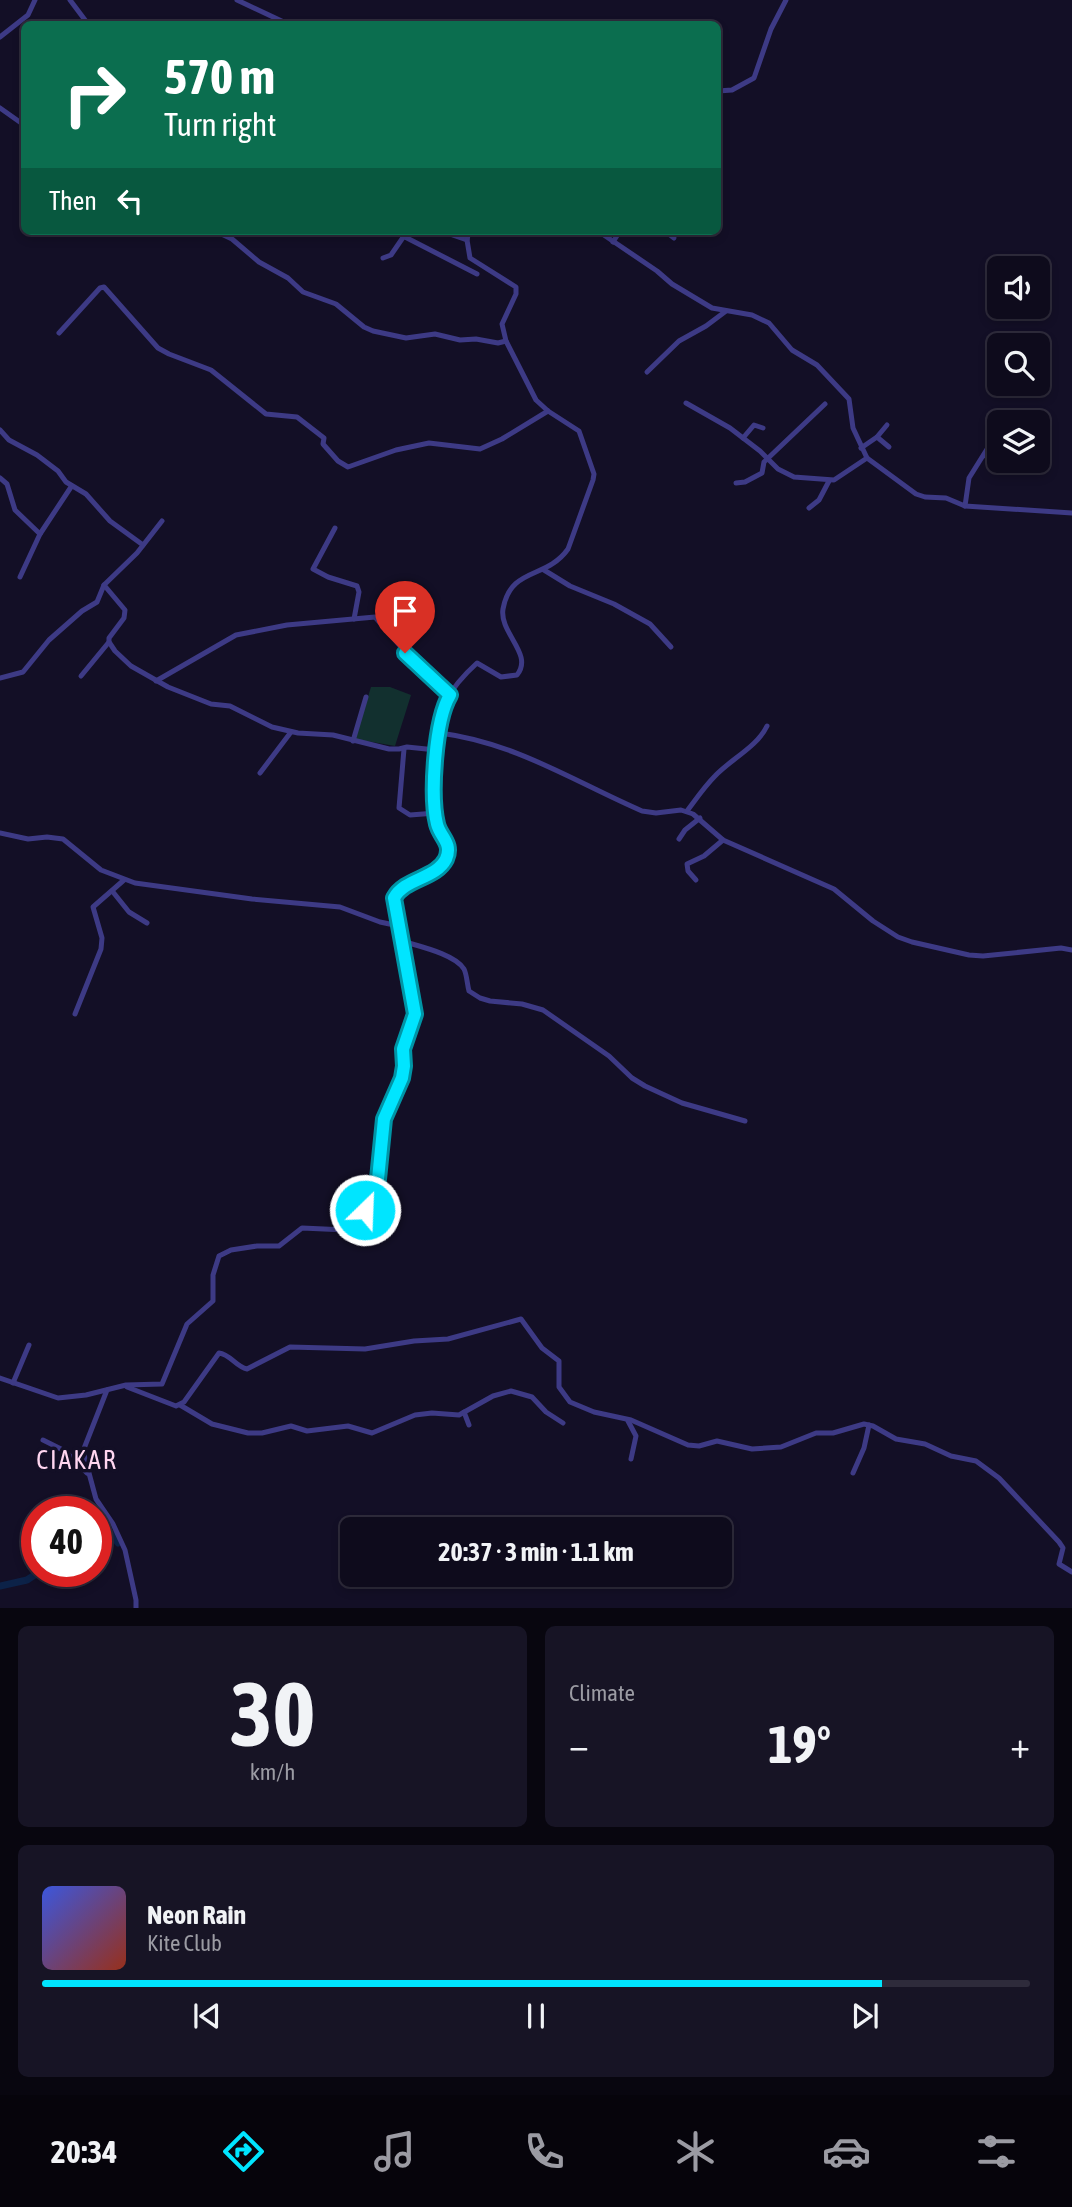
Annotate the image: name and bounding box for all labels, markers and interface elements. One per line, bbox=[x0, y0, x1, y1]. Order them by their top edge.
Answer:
text: 570 m bbox=[164, 48, 275, 104]
icon: right bbox=[49, 49, 140, 140]
text: Turn right bbox=[164, 106, 277, 143]
icon: left bbox=[111, 182, 149, 220]
text: Then bbox=[49, 186, 97, 216]
map controls bbox=[987, 256, 1050, 473]
button: sound bbox=[987, 256, 1050, 319]
button: search bbox=[987, 333, 1050, 396]
button: layers bbox=[987, 410, 1050, 473]
pin bbox=[375, 581, 435, 653]
icon: arrive bbox=[386, 592, 424, 630]
position arrow bbox=[328, 1173, 402, 1247]
district label: CIAKAR bbox=[36, 1445, 118, 1475]
speed limit sign: 40 bbox=[21, 1496, 112, 1587]
text: 20:37 · 3 min · 1.1 km bbox=[438, 1537, 634, 1567]
text: 30 bbox=[230, 1661, 315, 1765]
text: Climate bbox=[569, 1680, 635, 1706]
text: 19° bbox=[768, 1714, 831, 1774]
text: − bbox=[569, 1723, 589, 1766]
text: + bbox=[1010, 1723, 1030, 1766]
text: km/h bbox=[250, 1759, 295, 1785]
text: Neon Rain bbox=[147, 1900, 246, 1930]
text: Kite Club bbox=[147, 1930, 222, 1956]
icon: previous bbox=[188, 1997, 226, 2035]
icon: pause bbox=[517, 1997, 555, 2035]
icon: next bbox=[846, 1997, 884, 2035]
icon: directions bbox=[219, 2127, 268, 2176]
icon: music bbox=[370, 2127, 419, 2176]
icon: phone bbox=[520, 2127, 569, 2176]
icon: climate bbox=[671, 2127, 720, 2176]
icon: car bbox=[822, 2127, 871, 2176]
icon: filters bbox=[972, 2127, 1021, 2176]
text: 20:34 bbox=[51, 2133, 117, 2170]

